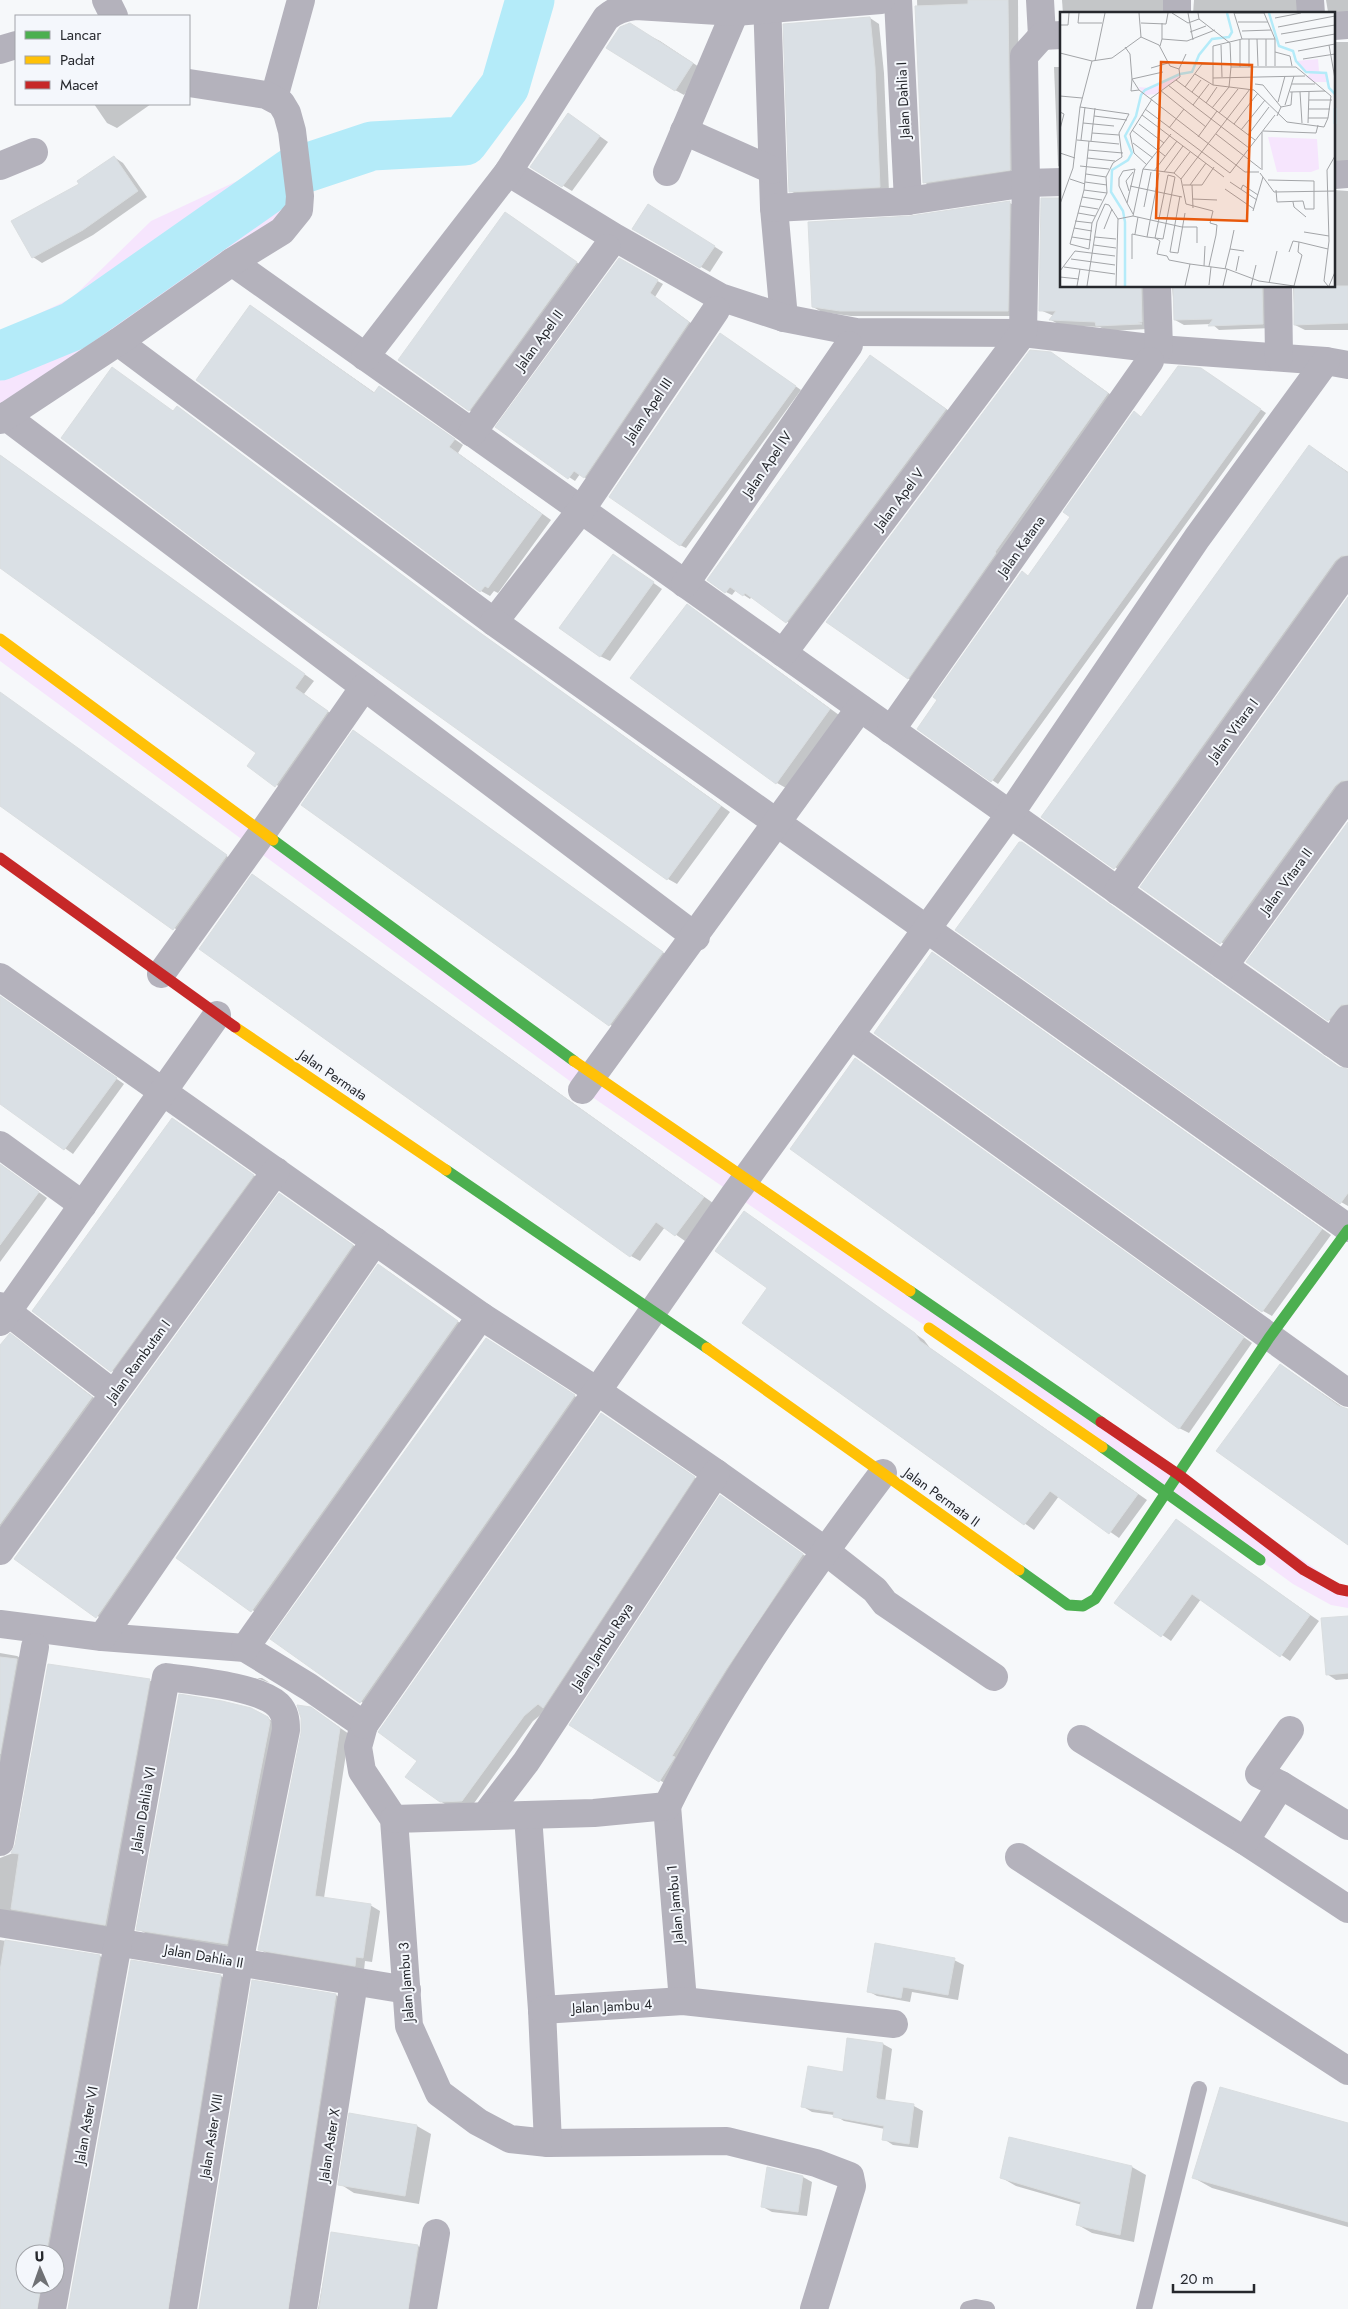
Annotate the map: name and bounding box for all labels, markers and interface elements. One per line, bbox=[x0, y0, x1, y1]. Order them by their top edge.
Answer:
inset map bbox=[1060, 12, 1336, 288]
legend bbox=[15, 15, 190, 105]
text: Lancar bbox=[60, 24, 102, 46]
text: Padat bbox=[60, 49, 95, 71]
street label: Jalan Dahlia I bbox=[891, 61, 915, 141]
text: Macet bbox=[60, 74, 98, 96]
street label: Jalan Apel II bbox=[509, 306, 568, 376]
street label: Jalan Apel III bbox=[618, 374, 677, 448]
street label: Jalan Apel IV bbox=[736, 426, 797, 503]
street label: Jalan Apel V bbox=[868, 463, 929, 536]
street label: Jalan Katana bbox=[991, 511, 1049, 582]
street label: Jalan Vitara I bbox=[1202, 694, 1263, 767]
street label: Jalan Vitara II bbox=[1254, 844, 1317, 920]
street label: Jalan Permata bbox=[293, 1044, 371, 1105]
street label: Jalan Rambutan I bbox=[100, 1316, 175, 1408]
street label: Jalan Permata II bbox=[898, 1461, 984, 1531]
street label: Jalan Jambu Raya bbox=[565, 1599, 637, 1695]
street label: Jalan Dahlia VI bbox=[125, 1765, 160, 1855]
street label: Jalan Jambu 1 bbox=[662, 1864, 689, 1946]
street label: Jalan Dahlia II bbox=[161, 1939, 245, 1973]
street label: Jalan Jambu 3 bbox=[393, 1941, 419, 2024]
street label: Jalan Jambu 4 bbox=[569, 1994, 653, 2018]
street label: Jalan Aster VI bbox=[69, 2084, 103, 2167]
street label: Jalan Aster VIII bbox=[194, 2092, 228, 2182]
street label: Jalan Aster X bbox=[313, 2107, 345, 2185]
north arrow bbox=[15, 2244, 65, 2294]
text: U bbox=[34, 2246, 45, 2266]
scale bar bbox=[1173, 2262, 1254, 2294]
text: 20 m bbox=[1180, 2268, 1214, 2290]

